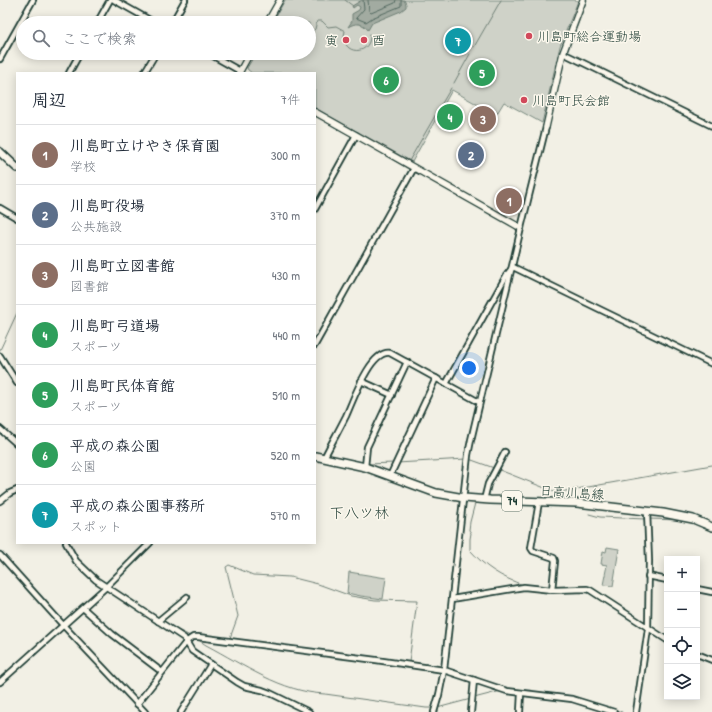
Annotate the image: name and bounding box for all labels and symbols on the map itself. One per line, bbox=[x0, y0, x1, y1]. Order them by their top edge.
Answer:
pin: 7 bbox=[445, 26, 471, 56]
place label: 川島町総合運動場 bbox=[537, 27, 641, 45]
place label: 寅 bbox=[325, 31, 338, 49]
place label: 酉 bbox=[372, 31, 385, 49]
marker: 川島町総合運動場 bbox=[524, 31, 534, 41]
marker: 寅 bbox=[341, 35, 351, 45]
marker: 酉 bbox=[359, 35, 369, 45]
pin: 5 bbox=[469, 58, 495, 88]
pin: 6 bbox=[373, 65, 399, 95]
place label: 川島町民会館 bbox=[532, 91, 610, 109]
marker: 川島町民会館 bbox=[519, 95, 529, 105]
pin: 4 bbox=[437, 102, 463, 132]
pin: 3 bbox=[470, 104, 496, 134]
pin: 2 bbox=[458, 140, 484, 170]
pin: 1 bbox=[496, 186, 522, 216]
your location bbox=[459, 358, 479, 378]
street label: 日高川島線 bbox=[539, 481, 606, 503]
road number: 74 bbox=[502, 491, 522, 511]
district label: 下八ツ林 bbox=[329, 502, 389, 523]

